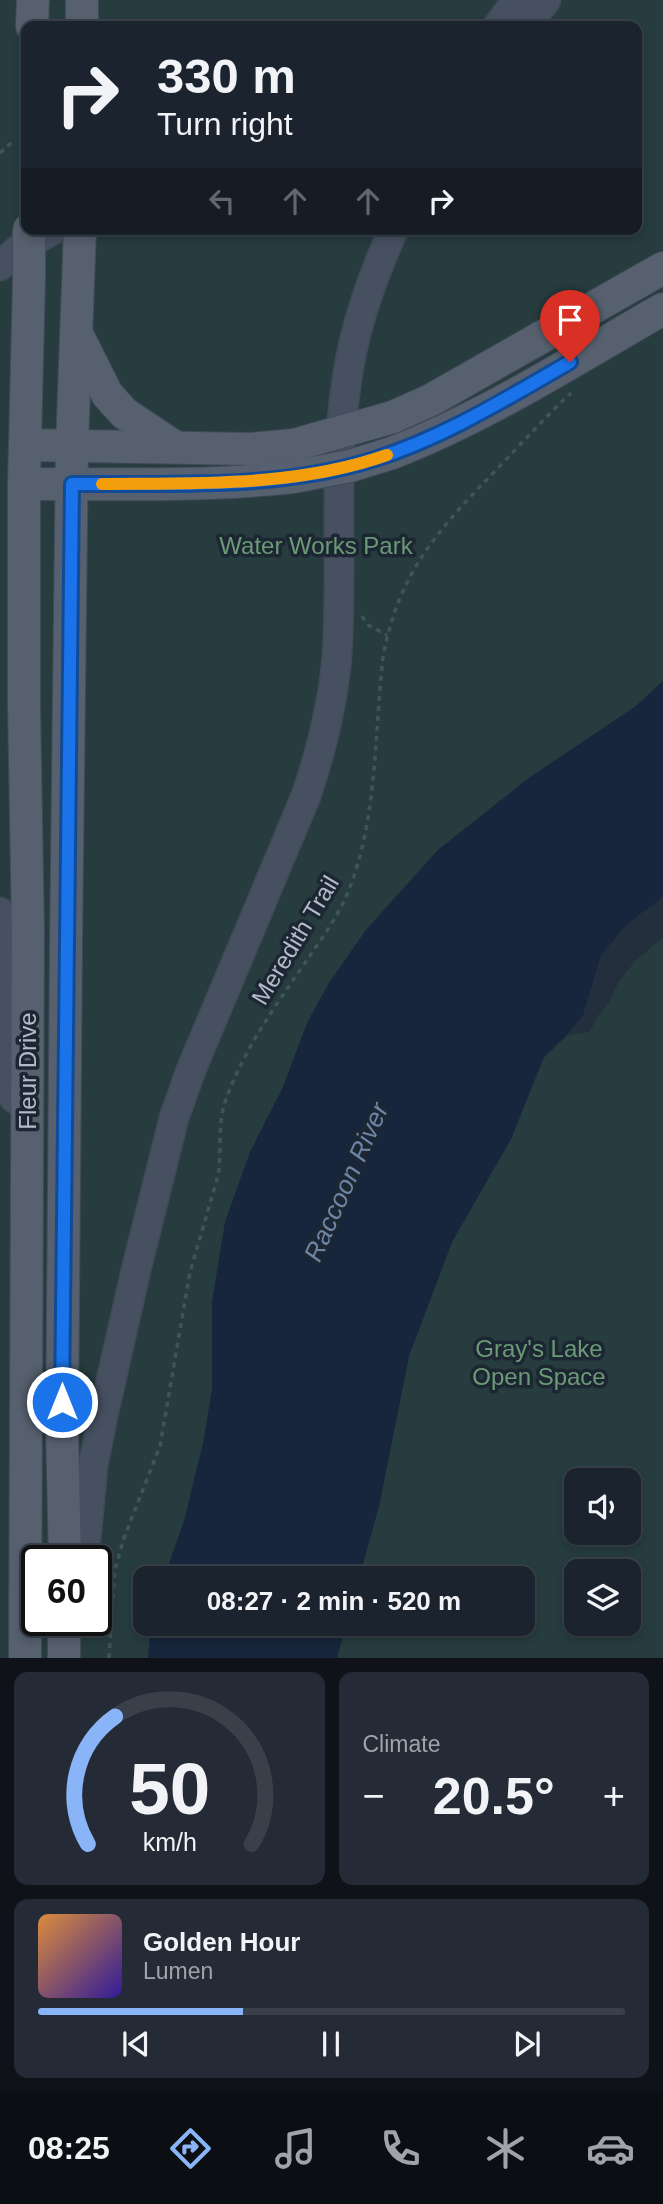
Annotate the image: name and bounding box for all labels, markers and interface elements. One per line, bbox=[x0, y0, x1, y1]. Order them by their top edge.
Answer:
icon: right bbox=[42, 49, 133, 140]
text: 330 m bbox=[157, 49, 296, 103]
text: Turn right bbox=[157, 106, 293, 142]
icon: left bbox=[203, 182, 241, 220]
icon: ahead bbox=[276, 182, 314, 220]
icon: ahead bbox=[349, 182, 387, 220]
icon: right bbox=[422, 182, 460, 220]
pin bbox=[540, 290, 600, 362]
icon: arrive bbox=[551, 301, 589, 339]
park label: Water Works Park bbox=[219, 532, 414, 559]
street label: Meredith Trail bbox=[246, 871, 344, 1009]
street label: Fleur Drive bbox=[14, 1012, 41, 1130]
water label: Raccoon River bbox=[298, 1097, 395, 1266]
park label: Gray's Lake Open Space bbox=[472, 1335, 606, 1390]
position arrow bbox=[25, 1365, 99, 1439]
map controls bbox=[564, 1468, 641, 1636]
button: sound bbox=[564, 1468, 641, 1545]
speed limit sign: 60 bbox=[21, 1545, 112, 1636]
button: layers bbox=[564, 1559, 641, 1636]
text: 08:27 · 2 min · 520 m bbox=[207, 1586, 461, 1616]
text: Climate bbox=[363, 1731, 440, 1757]
text: 50 bbox=[129, 1749, 210, 1830]
text: 20.5° bbox=[433, 1767, 555, 1825]
text: − bbox=[363, 1775, 385, 1817]
text: + bbox=[603, 1775, 625, 1817]
text: km/h bbox=[142, 1828, 196, 1856]
text: Golden Hour bbox=[143, 1927, 300, 1957]
text: Lumen bbox=[143, 1958, 213, 1984]
icon: previous bbox=[117, 2025, 155, 2063]
icon: pause bbox=[312, 2025, 350, 2063]
icon: next bbox=[508, 2025, 546, 2063]
icon: directions bbox=[166, 2124, 215, 2173]
icon: music bbox=[271, 2124, 320, 2173]
icon: phone bbox=[376, 2124, 425, 2173]
icon: climate bbox=[481, 2124, 530, 2173]
icon: car bbox=[586, 2124, 635, 2173]
text: 08:25 bbox=[28, 2130, 110, 2166]

